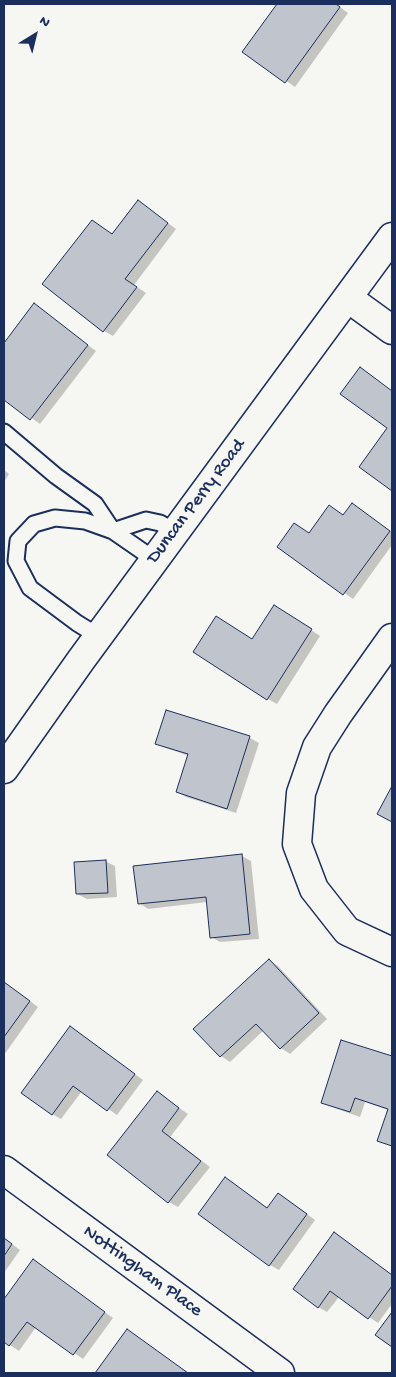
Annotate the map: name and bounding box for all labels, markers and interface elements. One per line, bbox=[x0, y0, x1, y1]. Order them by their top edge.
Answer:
north arrow bbox=[10, 10, 60, 60]
text: N bbox=[35, 13, 53, 32]
street label: Duncan Perry Road bbox=[143, 435, 251, 569]
street label: Nottingham Place bbox=[78, 1221, 206, 1323]

